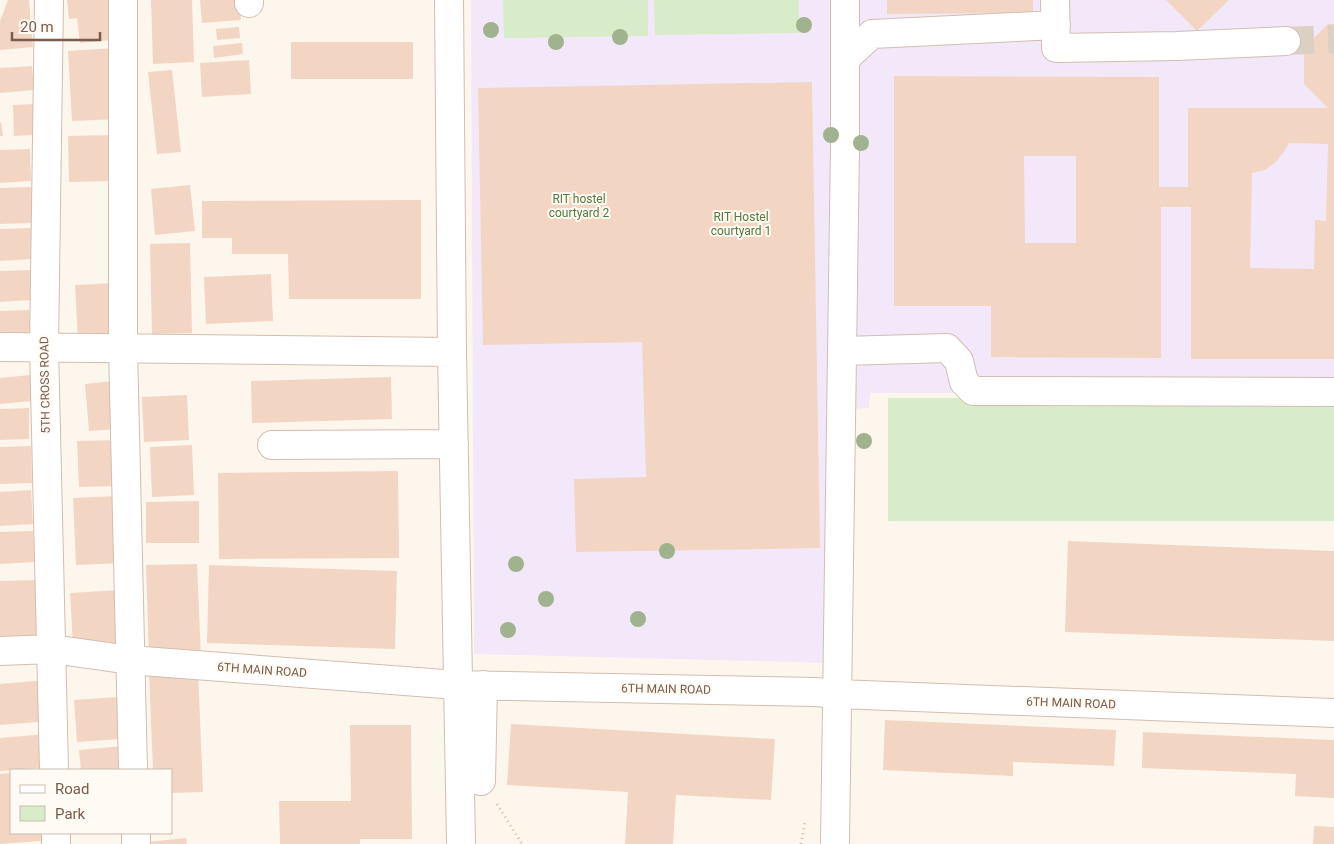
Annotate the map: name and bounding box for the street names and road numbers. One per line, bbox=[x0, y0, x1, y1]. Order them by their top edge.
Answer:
street label: 5TH CROSS ROAD bbox=[37, 336, 53, 434]
street label: 6TH MAIN ROAD bbox=[217, 660, 307, 680]
street label: 6TH MAIN ROAD bbox=[621, 681, 711, 697]
street label: 6TH MAIN ROAD bbox=[1026, 694, 1116, 712]

